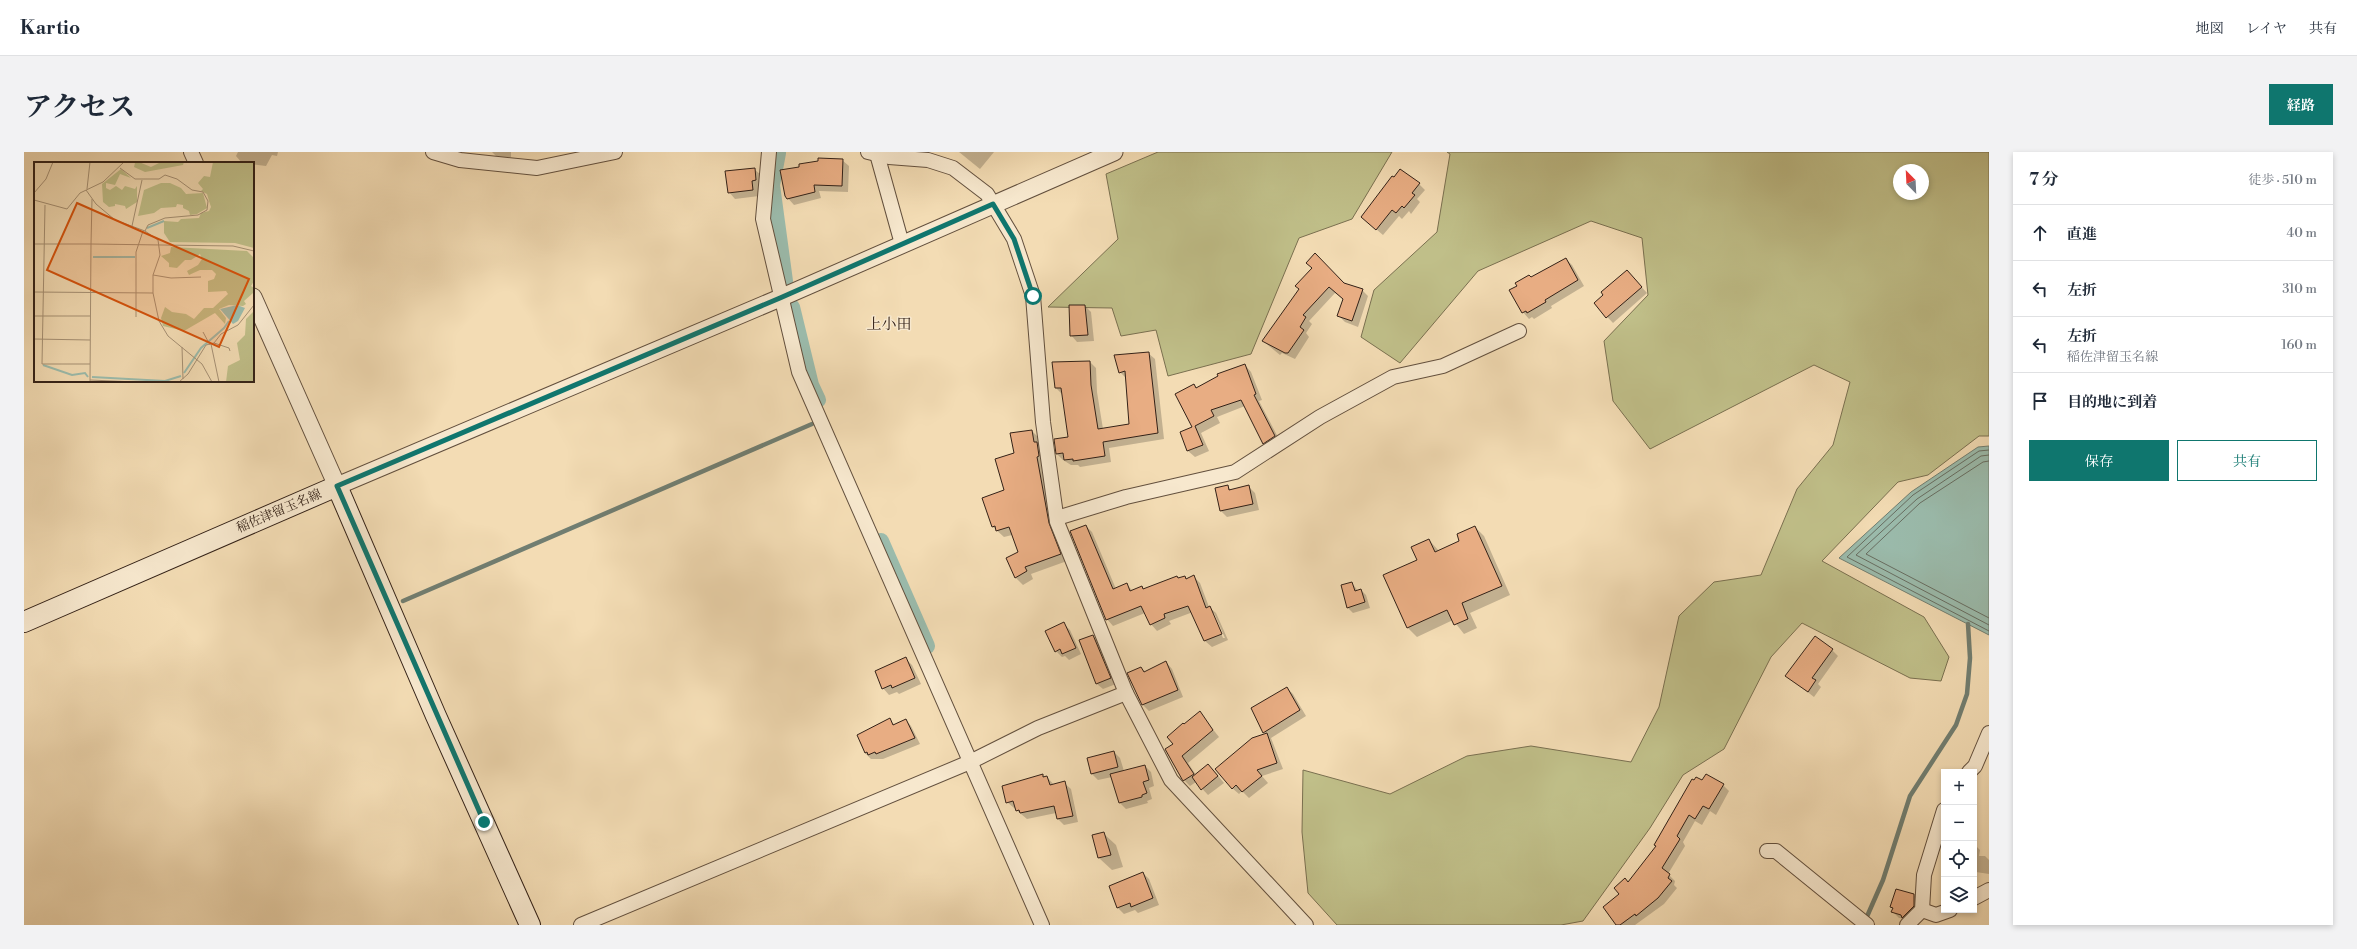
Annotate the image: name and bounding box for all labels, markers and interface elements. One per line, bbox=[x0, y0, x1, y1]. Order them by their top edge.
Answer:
text: Kartio bbox=[20, 16, 80, 40]
text: 地図 bbox=[2196, 20, 2224, 38]
text: レイヤ bbox=[2246, 20, 2287, 38]
text: 共有 bbox=[2309, 20, 2337, 38]
button: 経路 bbox=[2269, 84, 2333, 125]
text: アクセス bbox=[24, 90, 135, 125]
inset map bbox=[34, 162, 254, 382]
north arrow bbox=[1893, 164, 1929, 200]
text: 7 分 bbox=[2029, 169, 2059, 191]
text: 徒歩 · 510 m bbox=[2248, 172, 2317, 188]
icon: ahead bbox=[2029, 222, 2051, 244]
text: 直進 bbox=[2067, 225, 2097, 244]
text: 40 m bbox=[2287, 225, 2317, 241]
icon: left bbox=[2029, 278, 2051, 300]
text: 左折 bbox=[2067, 281, 2097, 300]
text: 310 m bbox=[2282, 281, 2317, 297]
route start bbox=[1024, 287, 1042, 305]
district label: 上小田 bbox=[866, 315, 912, 334]
text: 左折 bbox=[2067, 327, 2097, 346]
icon: left bbox=[2029, 334, 2051, 356]
text: 160 m bbox=[2281, 337, 2317, 353]
text: 稲佐津留玉名線 bbox=[2067, 349, 2158, 365]
icon: arrive bbox=[2029, 390, 2051, 412]
text: 目的地に到着 bbox=[2067, 393, 2157, 412]
button: 保存 bbox=[2029, 440, 2169, 481]
button: 共有 bbox=[2177, 440, 2317, 481]
street label: 稲佐津留玉名線 bbox=[234, 486, 324, 536]
map controls bbox=[1941, 769, 1977, 913]
button: + bbox=[1941, 769, 1977, 805]
button: − bbox=[1941, 805, 1977, 841]
route end bbox=[475, 813, 493, 831]
button: locate bbox=[1941, 841, 1977, 877]
button: layers bbox=[1941, 877, 1977, 913]

